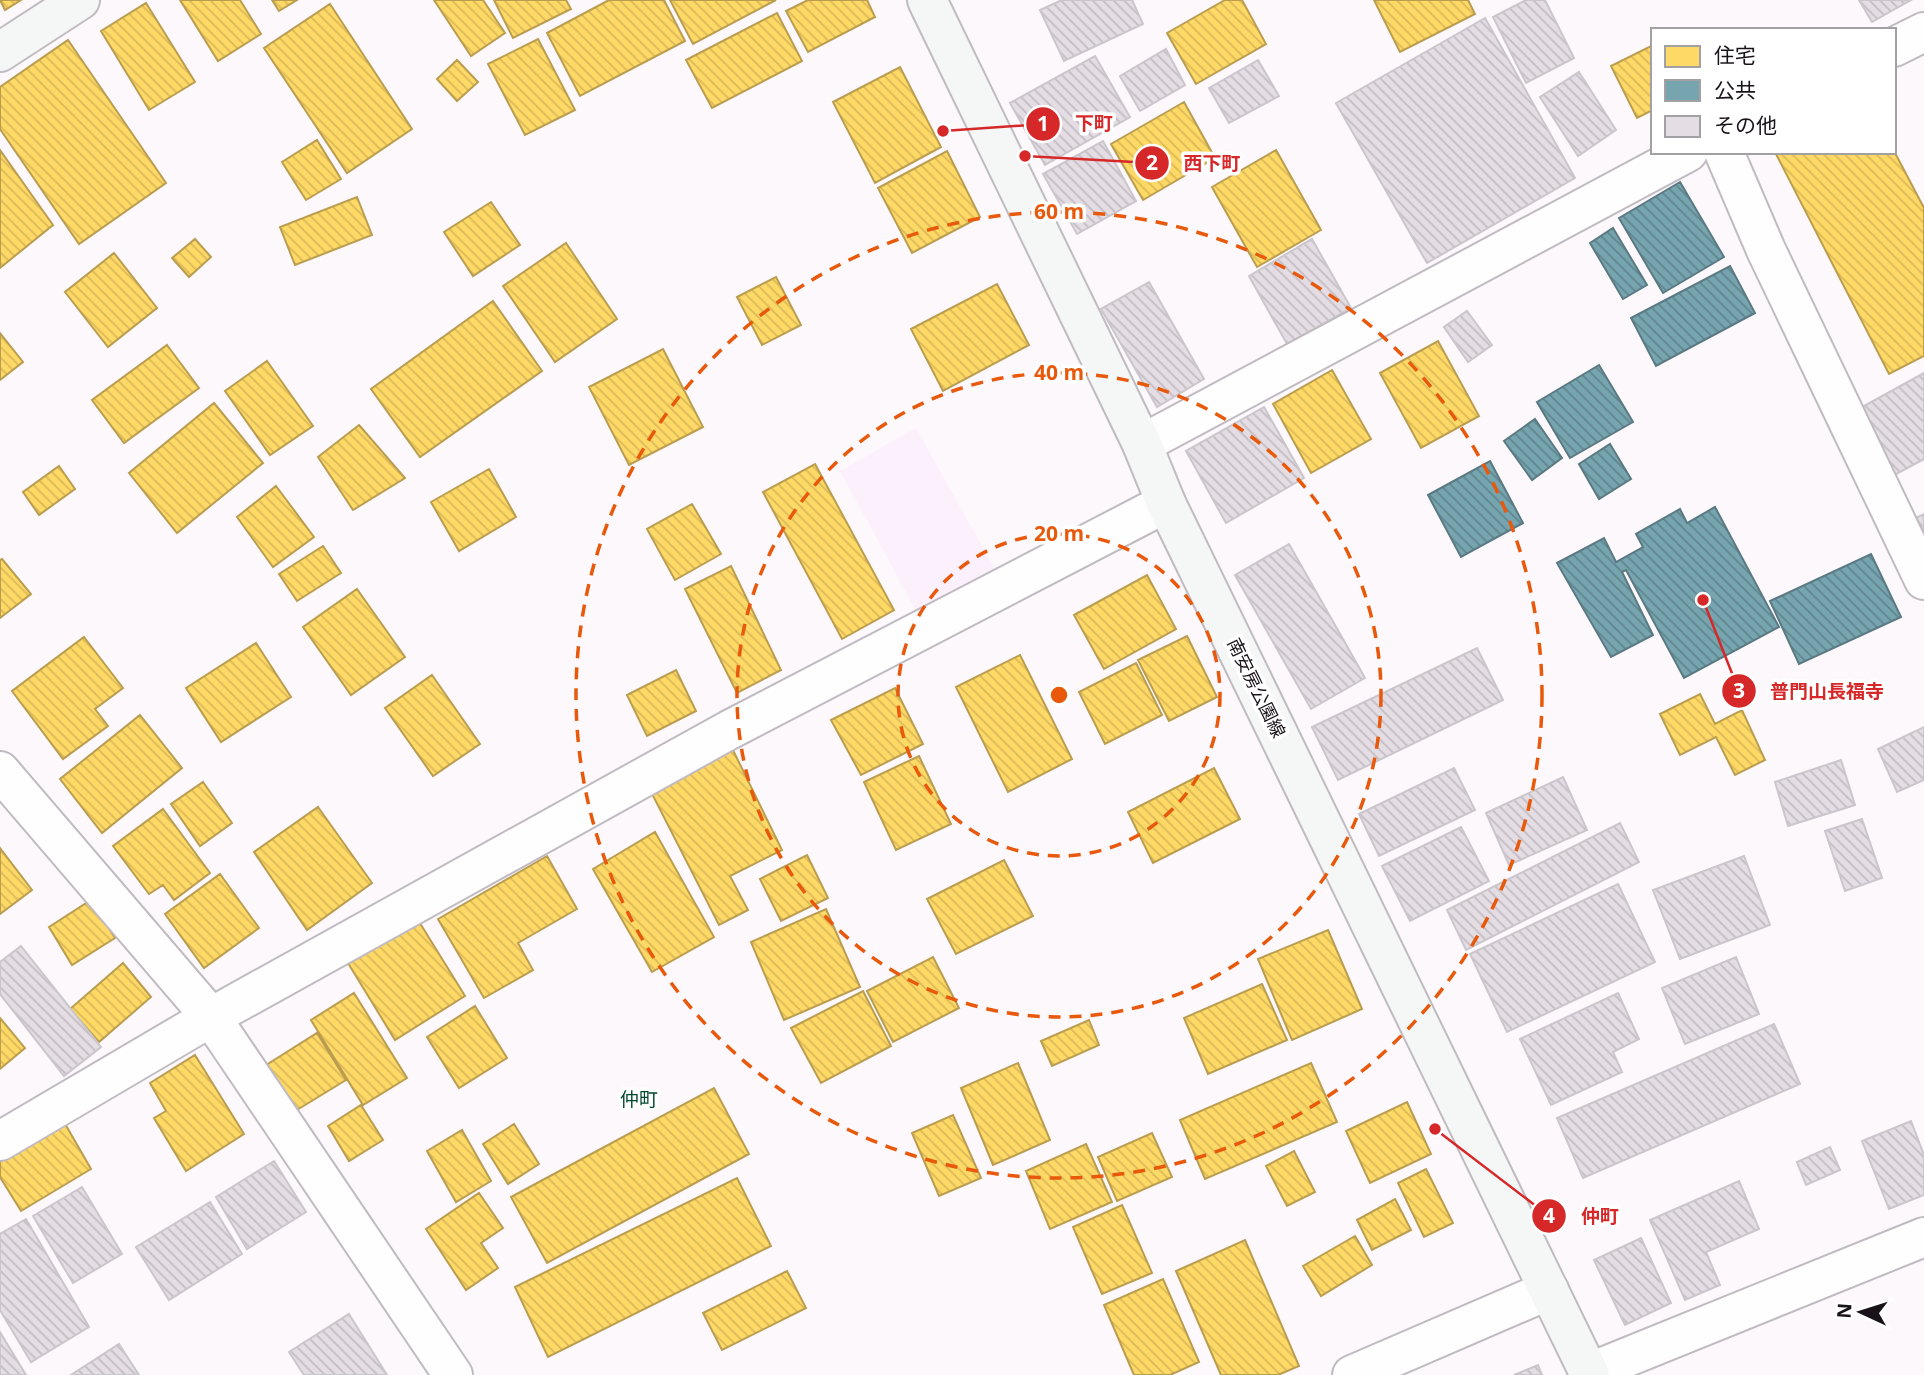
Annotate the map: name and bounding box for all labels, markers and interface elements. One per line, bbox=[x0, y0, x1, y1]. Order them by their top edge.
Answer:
legend bbox=[1651, 28, 1896, 154]
text: 住宅 bbox=[1714, 41, 1756, 69]
text: 公共 bbox=[1714, 76, 1756, 104]
callout: 下町 bbox=[1026, 104, 1127, 144]
text: 1 bbox=[1037, 109, 1049, 137]
text: 下町 bbox=[1075, 110, 1113, 136]
text: その他 bbox=[1714, 111, 1777, 139]
callout: 西下町 bbox=[1135, 143, 1255, 183]
text: 2 bbox=[1146, 148, 1158, 176]
text: 西下町 bbox=[1183, 150, 1241, 176]
text: 60 m bbox=[1034, 197, 1084, 225]
text: 40 m bbox=[1034, 358, 1084, 386]
text: 20 m bbox=[1034, 519, 1084, 547]
street label: 南安房公園線 bbox=[1222, 634, 1291, 741]
callout: 普門山長福寺 bbox=[1721, 671, 1898, 711]
text: 3 bbox=[1733, 676, 1745, 704]
text: 普門山長福寺 bbox=[1770, 678, 1884, 704]
centre of rings bbox=[1047, 683, 1071, 707]
district label: 仲町 bbox=[620, 1086, 658, 1112]
callout: 仲町 bbox=[1532, 1196, 1633, 1236]
text: 4 bbox=[1543, 1201, 1555, 1229]
text: 仲町 bbox=[1581, 1203, 1619, 1229]
north arrow bbox=[1826, 1277, 1896, 1347]
text: N bbox=[1831, 1302, 1858, 1319]

